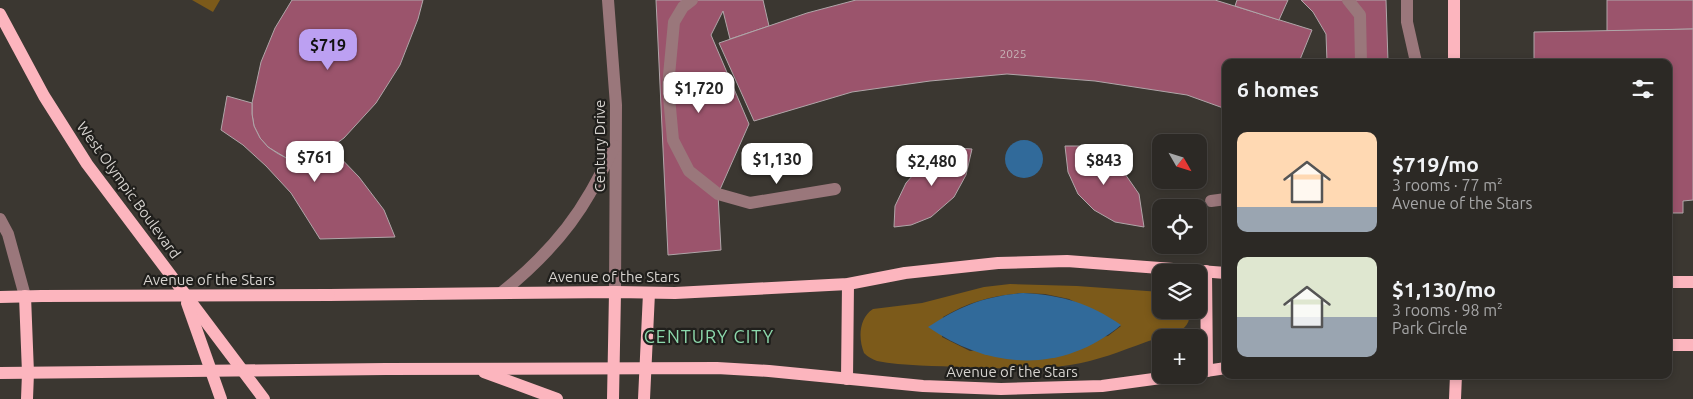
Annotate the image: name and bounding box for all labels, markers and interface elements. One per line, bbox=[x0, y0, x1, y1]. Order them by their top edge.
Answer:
pin: $719 bbox=[298, 28, 358, 71]
text: $719 bbox=[310, 36, 346, 54]
house number: 2025 bbox=[999, 47, 1027, 60]
pin: $1,720 bbox=[658, 72, 740, 114]
icon: filters bbox=[1629, 75, 1657, 103]
text: 6 homes bbox=[1237, 77, 1319, 101]
text: $1,720 bbox=[674, 79, 724, 97]
street label: Century Drive bbox=[591, 100, 608, 192]
street label: West Olympic Boulevard bbox=[74, 118, 184, 262]
north arrow bbox=[1152, 134, 1208, 189]
map controls bbox=[1152, 134, 1207, 384]
pin: $761 bbox=[285, 140, 345, 183]
pin: $1,130 bbox=[736, 142, 818, 185]
pin: $2,480 bbox=[891, 144, 973, 187]
pin: $843 bbox=[1074, 144, 1134, 186]
text: $761 bbox=[297, 148, 333, 166]
text: $1,130 bbox=[752, 150, 802, 168]
text: $843 bbox=[1086, 151, 1122, 169]
text: $2,480 bbox=[907, 152, 957, 170]
icon: home bbox=[1277, 152, 1337, 212]
text: $719/mo bbox=[1392, 152, 1479, 176]
text: 3 rooms · 77 m² bbox=[1392, 176, 1503, 194]
text: Avenue of the Stars bbox=[1392, 194, 1532, 212]
button: locate bbox=[1152, 199, 1207, 254]
button: layers bbox=[1152, 264, 1207, 319]
street label: Avenue of the Stars bbox=[548, 268, 680, 285]
street label: Avenue of the Stars bbox=[143, 271, 275, 288]
icon: home bbox=[1277, 277, 1337, 337]
text: $1,130/mo bbox=[1392, 277, 1496, 301]
text: 3 rooms · 98 m² bbox=[1392, 301, 1503, 319]
text: Park Circle bbox=[1392, 319, 1468, 337]
district label: CENTURY CITY bbox=[644, 326, 774, 346]
button: + bbox=[1152, 329, 1207, 384]
street label: Avenue of the Stars bbox=[946, 363, 1078, 380]

